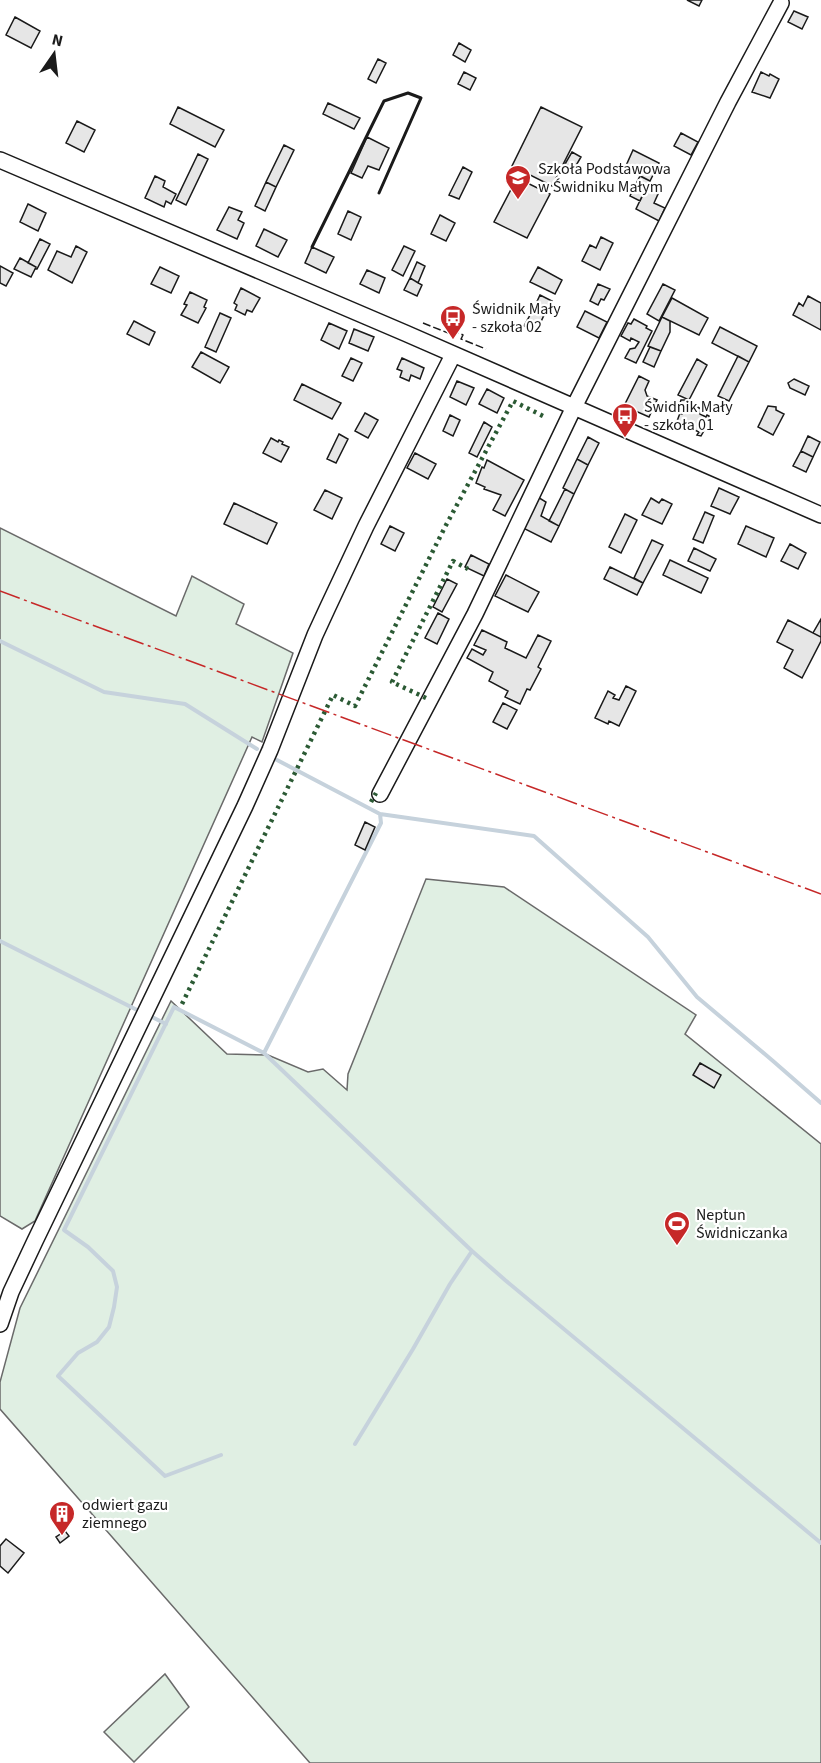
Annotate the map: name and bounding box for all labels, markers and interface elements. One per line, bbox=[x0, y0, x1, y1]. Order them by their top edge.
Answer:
north arrow bbox=[24, 24, 84, 84]
text: N bbox=[50, 28, 65, 52]
place label: Szkoła Podstawowa w Świdniku Małym bbox=[538, 158, 671, 198]
school or university icon: Szkoła Podstawowa w Świdniku Małym bbox=[503, 163, 533, 201]
place label: Świdnik Mały - szkoła 02 bbox=[472, 298, 561, 338]
bus stop icon: Świdnik Mały - szkoła 02 bbox=[438, 303, 468, 341]
place label: Świdnik Mały - szkoła 01 bbox=[644, 396, 733, 436]
bus stop icon: Świdnik Mały - szkoła 01 bbox=[610, 401, 640, 439]
place label: Neptun Świdniczanka bbox=[696, 1204, 788, 1244]
sports icon: Neptun Świdniczanka bbox=[662, 1209, 692, 1247]
place label: odwiert gazu ziemnego bbox=[82, 1494, 168, 1534]
building icon: odwiert gazu ziemnego bbox=[47, 1499, 77, 1537]

